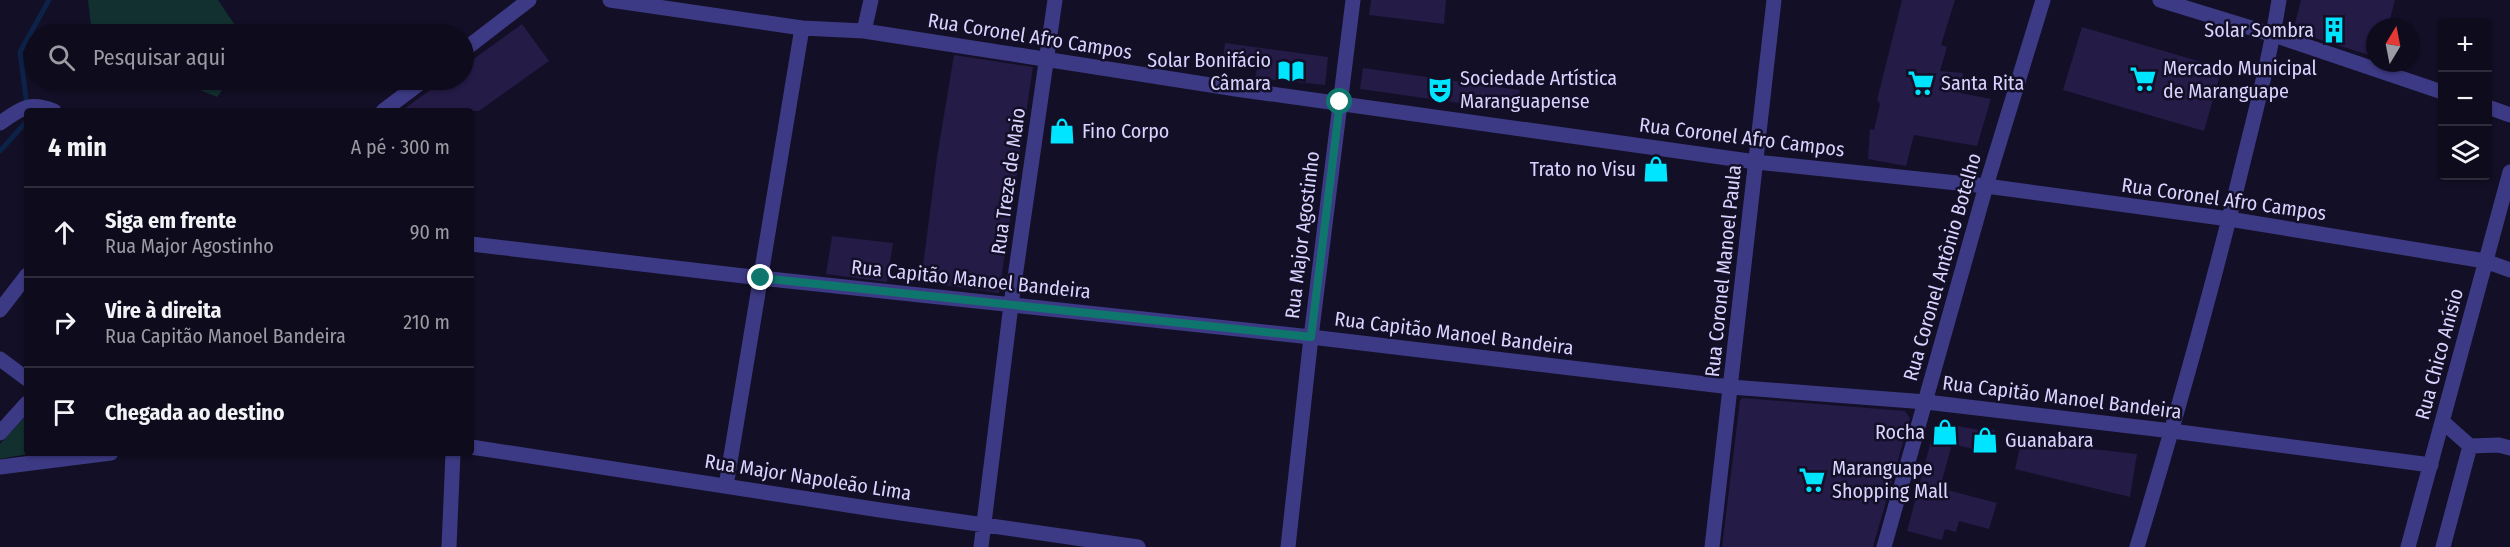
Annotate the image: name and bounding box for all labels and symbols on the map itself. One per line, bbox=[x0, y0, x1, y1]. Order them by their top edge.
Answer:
street label: Rua Coronel Afro Campos bbox=[926, 8, 1134, 64]
building icon: Solar Sombra bbox=[2319, 15, 2349, 45]
place label: Solar Sombra bbox=[2204, 18, 2314, 42]
north arrow bbox=[2366, 18, 2420, 72]
place label: Solar Bonifácio Câmara bbox=[1147, 48, 1271, 95]
library icon: Solar Bonifácio Câmara bbox=[1276, 56, 1306, 86]
place label: Mercado Municipal de Maranguape bbox=[2163, 56, 2317, 103]
supermarket icon: Mercado Municipal de Maranguape bbox=[2128, 64, 2158, 94]
place label: Sociedade Artística Maranguapense bbox=[1460, 66, 1617, 113]
supermarket icon: Santa Rita bbox=[1906, 68, 1936, 98]
place label: Santa Rita bbox=[1941, 71, 2024, 95]
theatre icon: Sociedade Artística Maranguapense bbox=[1425, 75, 1455, 105]
route start bbox=[1326, 88, 1352, 114]
street label: Rua Treze de Maio bbox=[986, 106, 1030, 256]
street label: Rua Coronel Afro Campos bbox=[1638, 112, 1846, 162]
shop icon: Fino Corpo bbox=[1047, 116, 1077, 146]
place label: Fino Corpo bbox=[1082, 119, 1169, 143]
street label: Rua Major Agostinho bbox=[1280, 150, 1324, 320]
street label: Rua Coronel Antônio Botelho bbox=[1898, 150, 1986, 384]
shop icon: Trato no Visu bbox=[1641, 154, 1671, 184]
place label: Trato no Visu bbox=[1530, 157, 1636, 181]
street label: Rua Coronel Manoel Paula bbox=[1700, 164, 1746, 378]
street label: Rua Coronel Afro Campos bbox=[2120, 173, 2328, 225]
street label: Rua Capitão Manoel Bandeira bbox=[850, 254, 1092, 304]
route end bbox=[747, 264, 773, 290]
street label: Rua Chico Anísio bbox=[2410, 286, 2468, 422]
street label: Rua Capitão Manoel Bandeira bbox=[1333, 306, 1575, 360]
street label: Rua Capitão Manoel Bandeira bbox=[1941, 370, 2183, 424]
shop icon: Rocha bbox=[1930, 417, 1960, 447]
place label: Rocha bbox=[1875, 420, 1925, 444]
shop icon: Guanabara bbox=[1970, 425, 2000, 455]
place label: Guanabara bbox=[2005, 428, 2093, 452]
street label: Rua Major Napoleão Lima bbox=[703, 449, 913, 505]
place label: Maranguape Shopping Mall bbox=[1832, 456, 1948, 503]
supermarket icon: Maranguape Shopping Mall bbox=[1797, 465, 1827, 495]

